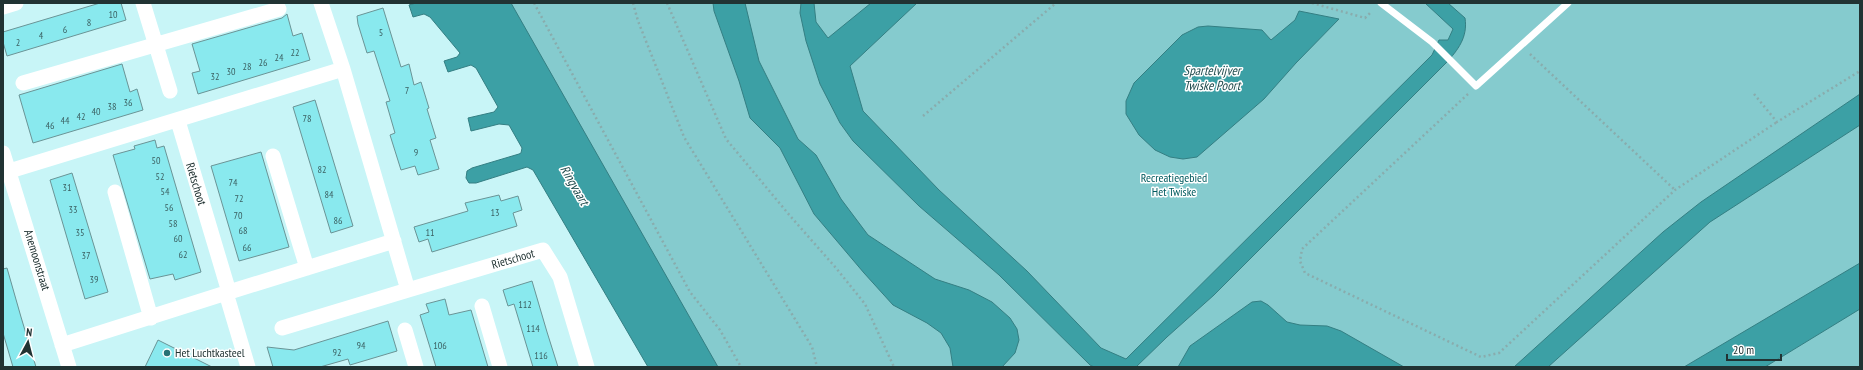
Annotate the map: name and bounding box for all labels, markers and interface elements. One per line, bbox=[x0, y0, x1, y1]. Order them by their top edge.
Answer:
house number: 10 bbox=[109, 8, 118, 21]
house number: 8 bbox=[87, 16, 91, 29]
house number: 6 bbox=[63, 23, 68, 36]
house number: 5 bbox=[379, 26, 383, 39]
house number: 4 bbox=[39, 29, 44, 42]
house number: 2 bbox=[16, 36, 20, 49]
house number: 22 bbox=[291, 46, 300, 59]
house number: 24 bbox=[275, 51, 284, 64]
house number: 26 bbox=[259, 56, 268, 69]
house number: 28 bbox=[243, 60, 252, 73]
water label: Spartelvijver Twiske Poort bbox=[1184, 62, 1243, 94]
house number: 30 bbox=[227, 65, 236, 78]
house number: 32 bbox=[211, 70, 220, 83]
house number: 7 bbox=[405, 84, 409, 97]
house number: 36 bbox=[124, 96, 133, 109]
house number: 38 bbox=[108, 100, 117, 113]
house number: 40 bbox=[92, 105, 101, 118]
house number: 42 bbox=[77, 110, 86, 123]
house number: 78 bbox=[303, 112, 312, 125]
house number: 44 bbox=[61, 114, 70, 127]
house number: 46 bbox=[46, 119, 55, 132]
house number: 9 bbox=[414, 146, 418, 159]
house number: 50 bbox=[152, 154, 161, 167]
street label: Rietschoot bbox=[183, 161, 210, 208]
water label: Ringvaart bbox=[556, 162, 593, 209]
house number: 82 bbox=[318, 163, 327, 176]
house number: 52 bbox=[156, 170, 165, 183]
park label: Recreatiegebied Het Twiske bbox=[1141, 170, 1207, 199]
house number: 74 bbox=[229, 176, 238, 189]
house number: 31 bbox=[63, 181, 72, 194]
house number: 54 bbox=[161, 185, 170, 198]
house number: 84 bbox=[325, 188, 334, 201]
house number: 72 bbox=[235, 192, 244, 205]
house number: 56 bbox=[165, 201, 174, 214]
house number: 33 bbox=[69, 203, 78, 216]
house number: 13 bbox=[491, 206, 500, 219]
house number: 70 bbox=[234, 209, 243, 222]
house number: 86 bbox=[334, 214, 343, 227]
house number: 58 bbox=[169, 217, 178, 230]
house number: 68 bbox=[239, 224, 248, 237]
house number: 35 bbox=[76, 226, 85, 239]
house number: 11 bbox=[426, 226, 435, 239]
street label: Anemoonstraat bbox=[21, 228, 54, 293]
house number: 60 bbox=[174, 232, 183, 245]
house number: 66 bbox=[243, 241, 252, 254]
street label: Rietschoot bbox=[490, 245, 537, 272]
house number: 62 bbox=[179, 248, 188, 261]
house number: 37 bbox=[82, 249, 91, 262]
house number: 39 bbox=[90, 273, 99, 286]
house number: 112 bbox=[518, 298, 532, 311]
north arrow bbox=[8, 322, 48, 362]
house number: 114 bbox=[526, 322, 540, 335]
text: N bbox=[25, 325, 33, 339]
scale bar bbox=[1727, 336, 1781, 362]
house number: 94 bbox=[357, 339, 366, 352]
house number: 106 bbox=[433, 339, 447, 352]
text: 20 m bbox=[1733, 342, 1754, 357]
place label: Het Luchtkasteel bbox=[175, 345, 245, 360]
house number: 92 bbox=[333, 346, 342, 359]
marker: Het Luchtkasteel bbox=[162, 348, 172, 358]
house number: 116 bbox=[534, 349, 548, 362]

